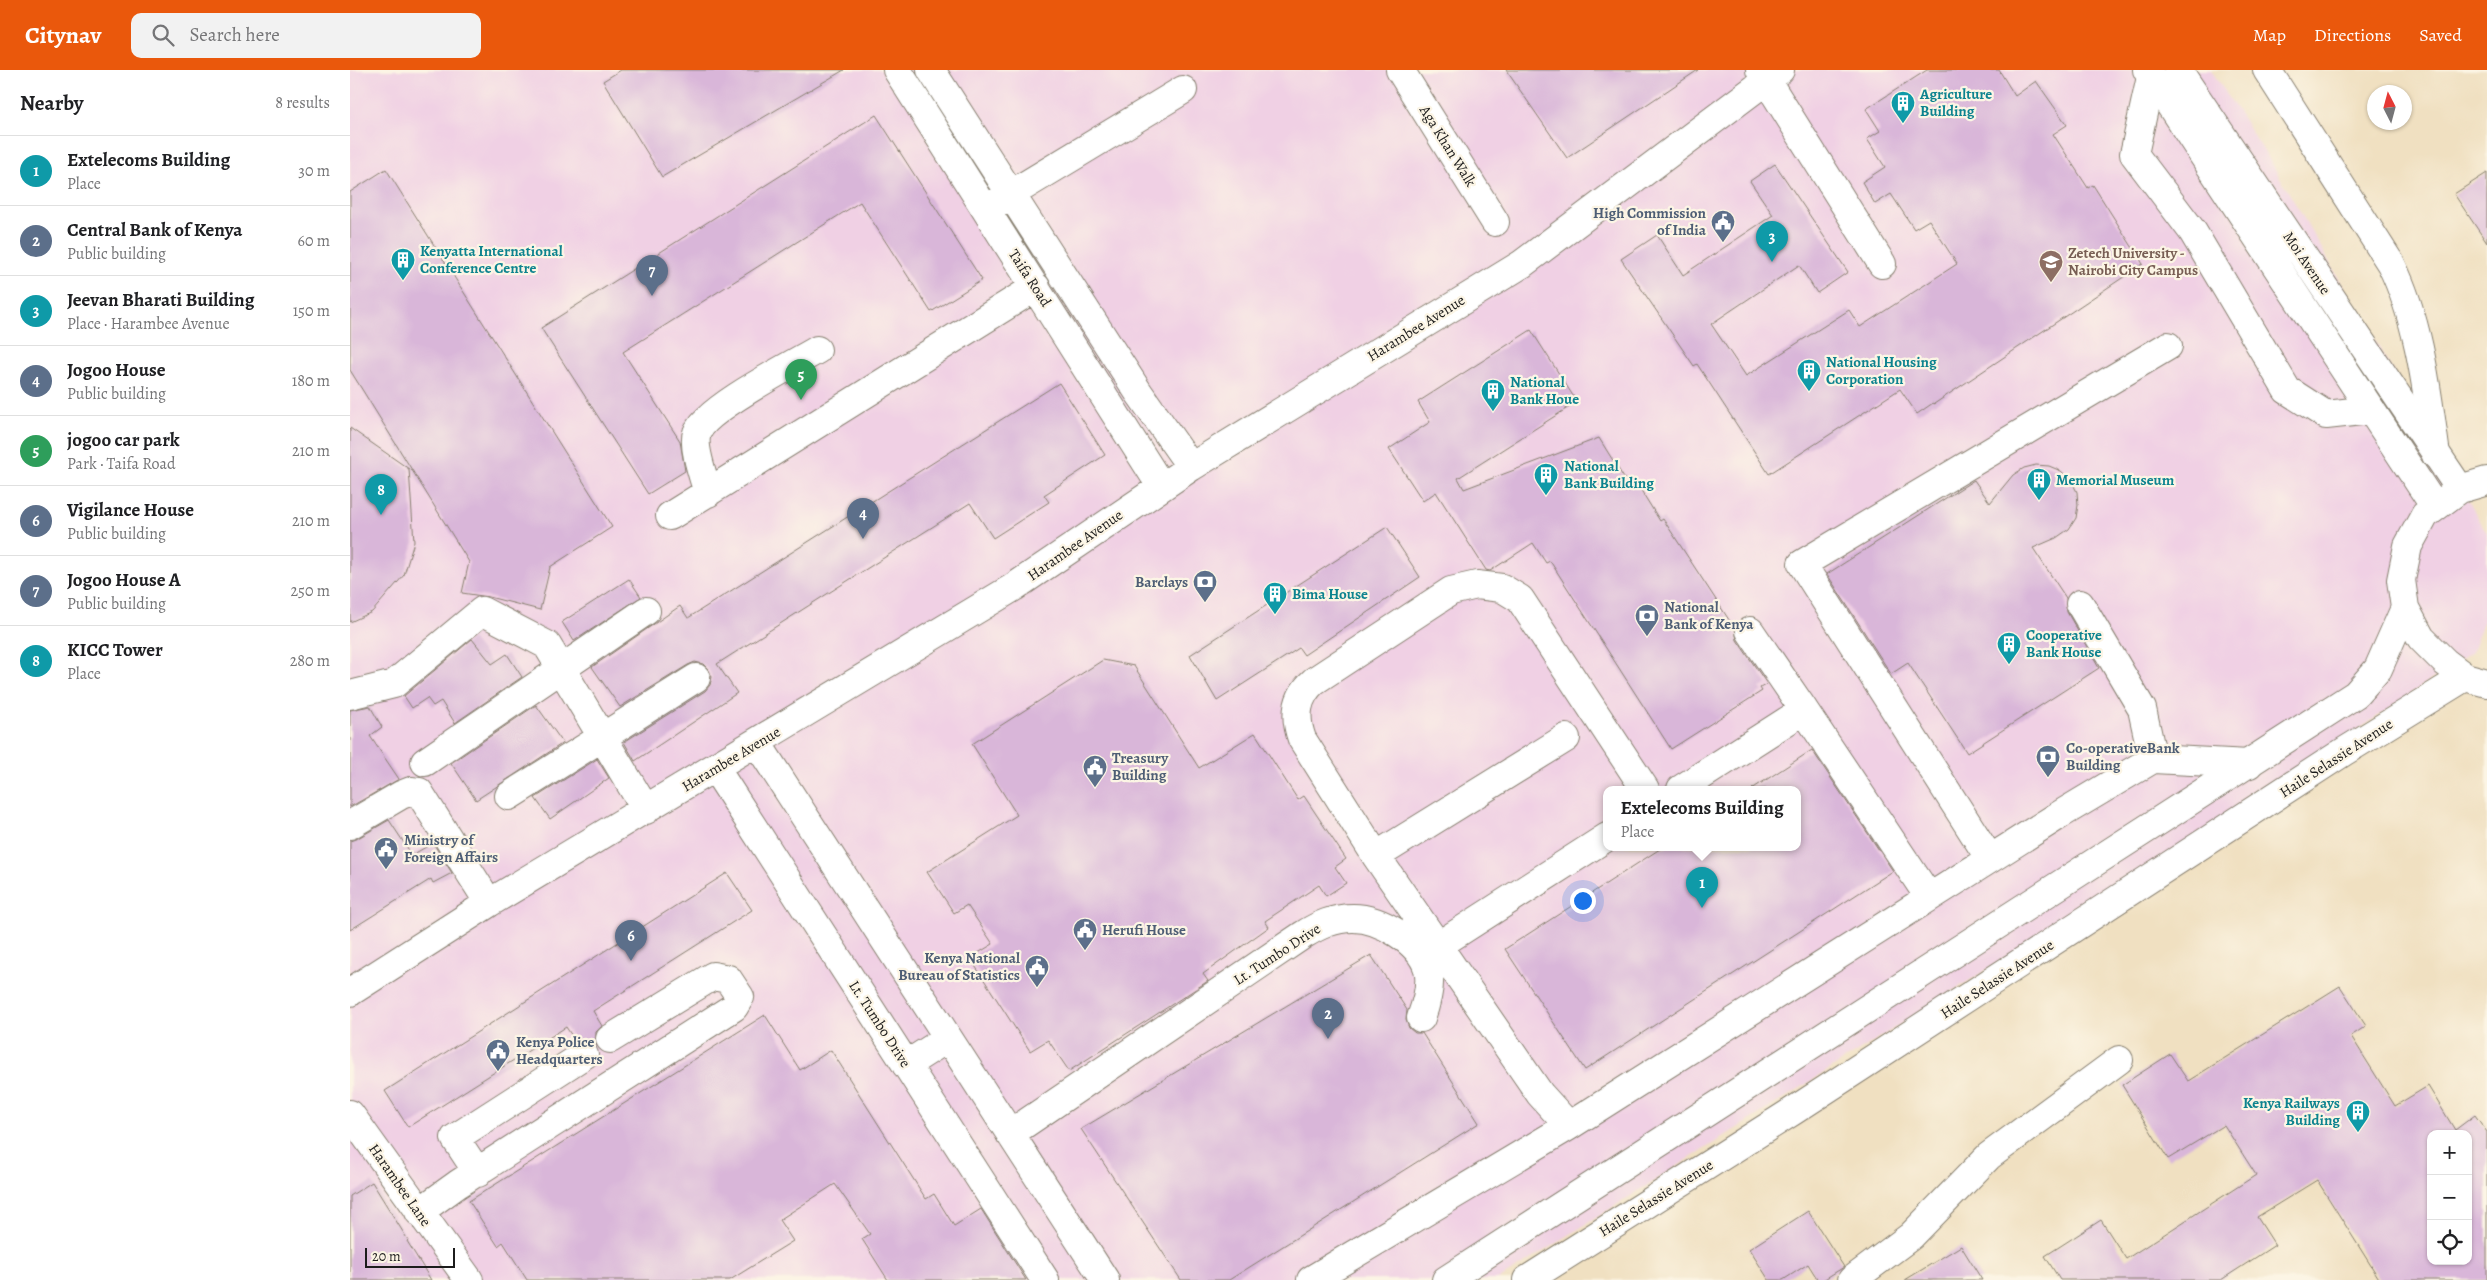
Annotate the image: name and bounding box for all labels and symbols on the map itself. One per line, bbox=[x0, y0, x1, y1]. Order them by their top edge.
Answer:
place label: Agriculture Building bbox=[1919, 84, 1992, 121]
north arrow bbox=[2367, 85, 2412, 130]
building icon: Agriculture Building bbox=[1890, 90, 1916, 124]
street label: Aga Khan Walk bbox=[1414, 101, 1481, 191]
place label: High Commission of India bbox=[1593, 203, 1707, 240]
public building icon: High Commission of India bbox=[1710, 209, 1736, 243]
pin: 3 bbox=[1756, 221, 1788, 262]
street label: Moi Avenue bbox=[2279, 228, 2336, 299]
place label: Kenyatta International Conference Centre bbox=[420, 241, 563, 278]
place label: Zetech University - Nairobi City Campus bbox=[2068, 243, 2198, 280]
street label: Taifa Road bbox=[1004, 245, 1057, 311]
building icon: Kenyatta International Conference Centre bbox=[390, 247, 416, 281]
school or university icon: Zetech University - Nairobi City Campus bbox=[2038, 249, 2064, 283]
pin: 7 bbox=[636, 255, 668, 296]
street label: Harambee Avenue bbox=[1363, 290, 1469, 366]
place label: National Housing Corporation bbox=[1826, 352, 1937, 389]
building icon: National Housing Corporation bbox=[1796, 358, 1822, 392]
pin: 5 bbox=[785, 359, 817, 400]
place label: National Bank Houe bbox=[1510, 372, 1579, 409]
building icon: National Bank Houe bbox=[1480, 378, 1506, 412]
place label: National Bank Building bbox=[1564, 456, 1654, 493]
building icon: National Bank Building bbox=[1533, 462, 1559, 496]
building icon: Memorial Museum bbox=[2026, 467, 2052, 501]
place label: Memorial Museum bbox=[2056, 470, 2175, 490]
pin: 8 bbox=[365, 474, 397, 515]
pin: 4 bbox=[847, 498, 879, 539]
street label: Harambee Avenue bbox=[1023, 505, 1127, 585]
bank icon: Barclays bbox=[1192, 569, 1218, 603]
place label: Barclays bbox=[1135, 572, 1188, 592]
building icon: Bima House bbox=[1262, 581, 1288, 615]
place label: Bima House bbox=[1292, 584, 1368, 604]
place label: National Bank of Kenya bbox=[1664, 597, 1754, 634]
bank icon: National Bank of Kenya bbox=[1634, 603, 1660, 637]
place label: Cooperative Bank House bbox=[2026, 625, 2102, 662]
building icon: Cooperative Bank House bbox=[1996, 631, 2022, 665]
street label: Haile Selassie Avenue bbox=[2276, 714, 2397, 802]
street label: Harambee Avenue bbox=[678, 722, 784, 796]
place label: Co-operativeBank Building bbox=[2066, 738, 2180, 775]
bank icon: Co-operativeBank Building bbox=[2035, 744, 2061, 778]
place label: Treasury Building bbox=[1112, 748, 1169, 785]
public building icon: Treasury Building bbox=[1082, 754, 1108, 788]
place label: Ministry of Foreign Affairs bbox=[404, 830, 498, 867]
public building icon: Ministry of Foreign Affairs bbox=[373, 836, 399, 870]
pin: 1 bbox=[1686, 867, 1718, 908]
your location bbox=[1570, 888, 1596, 914]
public building icon: Herufi House bbox=[1072, 917, 1098, 951]
street label: Lt. Tumbo Drive bbox=[1230, 918, 1325, 990]
pin: 6 bbox=[615, 920, 647, 961]
place label: Herufi House bbox=[1102, 920, 1186, 940]
street label: Haile Selassie Avenue bbox=[1937, 935, 2058, 1023]
place label: Kenya National Bureau of Statistics bbox=[898, 948, 1020, 985]
public building icon: Kenya National Bureau of Statistics bbox=[1024, 954, 1050, 988]
street label: Lt. Tumbo Drive bbox=[844, 977, 916, 1072]
pin: 2 bbox=[1312, 998, 1344, 1039]
place label: Kenya Police Headquarters bbox=[516, 1032, 603, 1069]
public building icon: Kenya Police Headquarters bbox=[485, 1038, 511, 1072]
place label: Kenya Railways Building bbox=[2243, 1093, 2340, 1130]
building icon: Kenya Railways Building bbox=[2345, 1099, 2371, 1133]
street label: Harambee Lane bbox=[364, 1140, 436, 1231]
street label: Haile Selassie Avenue bbox=[1595, 1155, 1717, 1241]
scale bar bbox=[365, 1245, 455, 1268]

